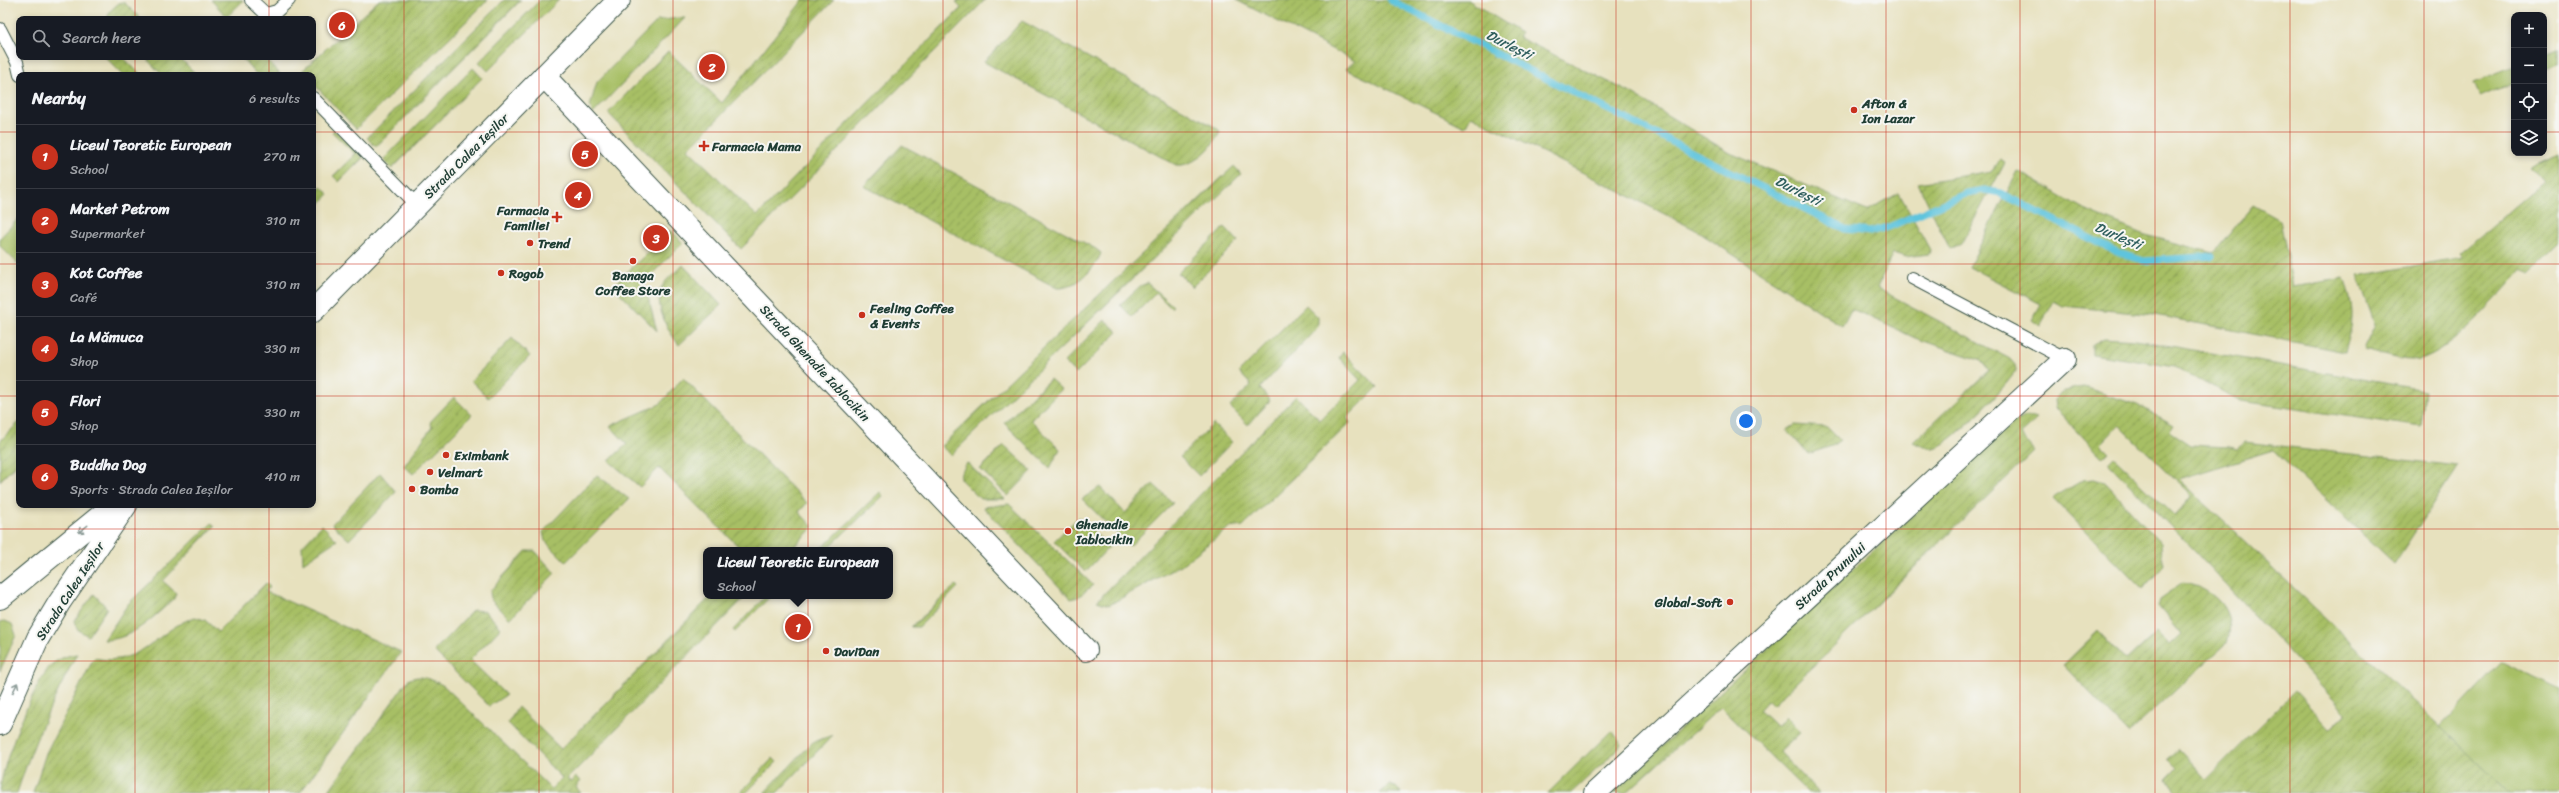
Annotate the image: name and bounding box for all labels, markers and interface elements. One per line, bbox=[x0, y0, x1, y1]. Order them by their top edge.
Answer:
pin: 6 bbox=[329, 10, 355, 40]
map controls bbox=[2511, 12, 2547, 156]
button: + bbox=[2511, 12, 2547, 48]
search box bbox=[16, 16, 316, 60]
water label: Durlești bbox=[1482, 23, 1539, 69]
text: Search here bbox=[62, 25, 141, 51]
icon: search bbox=[30, 27, 52, 49]
button: − bbox=[2511, 48, 2547, 84]
pin: 2 bbox=[699, 52, 725, 82]
text: Nearby bbox=[32, 83, 86, 113]
button: locate bbox=[2511, 84, 2547, 120]
text: 6 results bbox=[249, 87, 300, 110]
place label: Afton & Ion Lazar bbox=[1861, 92, 1916, 130]
marker: Afton & Ion Lazar bbox=[1849, 105, 1859, 115]
street label: Strada Calea Ieșilor bbox=[418, 107, 515, 204]
button: layers bbox=[2511, 120, 2547, 156]
text: Liceul Teoretic European bbox=[70, 132, 231, 158]
place label: Farmacia Mama bbox=[711, 135, 802, 158]
pin: 5 bbox=[572, 139, 598, 169]
marker: Farmacia Mama bbox=[699, 141, 709, 151]
text: 1 bbox=[42, 145, 48, 168]
text: 270 m bbox=[263, 145, 300, 168]
text: School bbox=[70, 158, 108, 181]
water label: Durlești bbox=[1771, 169, 1828, 215]
pin: 4 bbox=[565, 180, 591, 210]
text: Market Petrom bbox=[70, 196, 170, 222]
place label: Farmacia Familiei bbox=[496, 199, 550, 237]
text: 2 bbox=[41, 209, 49, 232]
text: 310 m bbox=[266, 209, 300, 232]
marker: Farmacia Familiei bbox=[552, 212, 562, 222]
water label: Durlești bbox=[2091, 215, 2148, 258]
text: Supermarket bbox=[70, 222, 145, 245]
pin: 3 bbox=[643, 223, 669, 253]
place label: Trend bbox=[538, 232, 571, 255]
marker: Trend bbox=[525, 238, 535, 248]
marker: Banaga Coffee Store bbox=[628, 256, 638, 266]
text: Kot Coffee bbox=[70, 260, 142, 286]
place label: Rogob bbox=[508, 262, 544, 285]
place label: Banaga Coffee Store bbox=[594, 264, 671, 302]
marker: Rogob bbox=[496, 268, 506, 278]
text: 3 bbox=[41, 273, 49, 296]
text: 310 m bbox=[266, 273, 300, 296]
text: Café bbox=[70, 286, 97, 309]
place label: Feeling Coffee & Events bbox=[869, 297, 955, 335]
street label: Strada Ghenadie Iablocikin bbox=[754, 299, 876, 427]
marker: Feeling Coffee & Events bbox=[857, 310, 867, 320]
text: La Mămuca bbox=[70, 324, 143, 350]
text: 4 bbox=[41, 337, 49, 360]
text: 330 m bbox=[264, 337, 300, 360]
text: Shop bbox=[70, 350, 98, 373]
text: Flori bbox=[70, 388, 100, 414]
text: 5 bbox=[41, 401, 49, 424]
text: 330 m bbox=[264, 401, 300, 424]
your location bbox=[1736, 411, 1756, 431]
text: Shop bbox=[70, 414, 98, 437]
place label: Eximbank bbox=[454, 444, 510, 467]
marker: Eximbank bbox=[441, 450, 451, 460]
text: Buddha Dog bbox=[70, 452, 147, 478]
place label: Velmart bbox=[438, 461, 483, 484]
text: 6 bbox=[41, 465, 49, 488]
text: 410 m bbox=[265, 465, 300, 488]
marker: Velmart bbox=[425, 467, 435, 477]
text: Sports · Strada Calea Ieșilor bbox=[70, 478, 232, 501]
place label: Bomba bbox=[420, 478, 459, 501]
marker: Bomba bbox=[407, 484, 417, 494]
place label: Ghenadie Iablocikin bbox=[1075, 513, 1134, 551]
one-way arrow bbox=[78, 525, 89, 533]
marker: Ghenadie Iablocikin bbox=[1063, 526, 1073, 536]
street label: Strada Calea Ieșilor bbox=[29, 536, 111, 645]
street label: Strada Prunului bbox=[1789, 536, 1871, 615]
popup bbox=[703, 547, 893, 599]
text: Liceul Teoretic European bbox=[717, 549, 879, 575]
text: School bbox=[717, 575, 756, 598]
place label: Global-Soft bbox=[1654, 591, 1723, 614]
marker: Global-Soft bbox=[1725, 597, 1735, 607]
pin: 1 bbox=[785, 612, 811, 642]
place label: DaviDan bbox=[834, 640, 880, 663]
marker: DaviDan bbox=[821, 646, 831, 656]
one-way arrow bbox=[12, 682, 19, 694]

